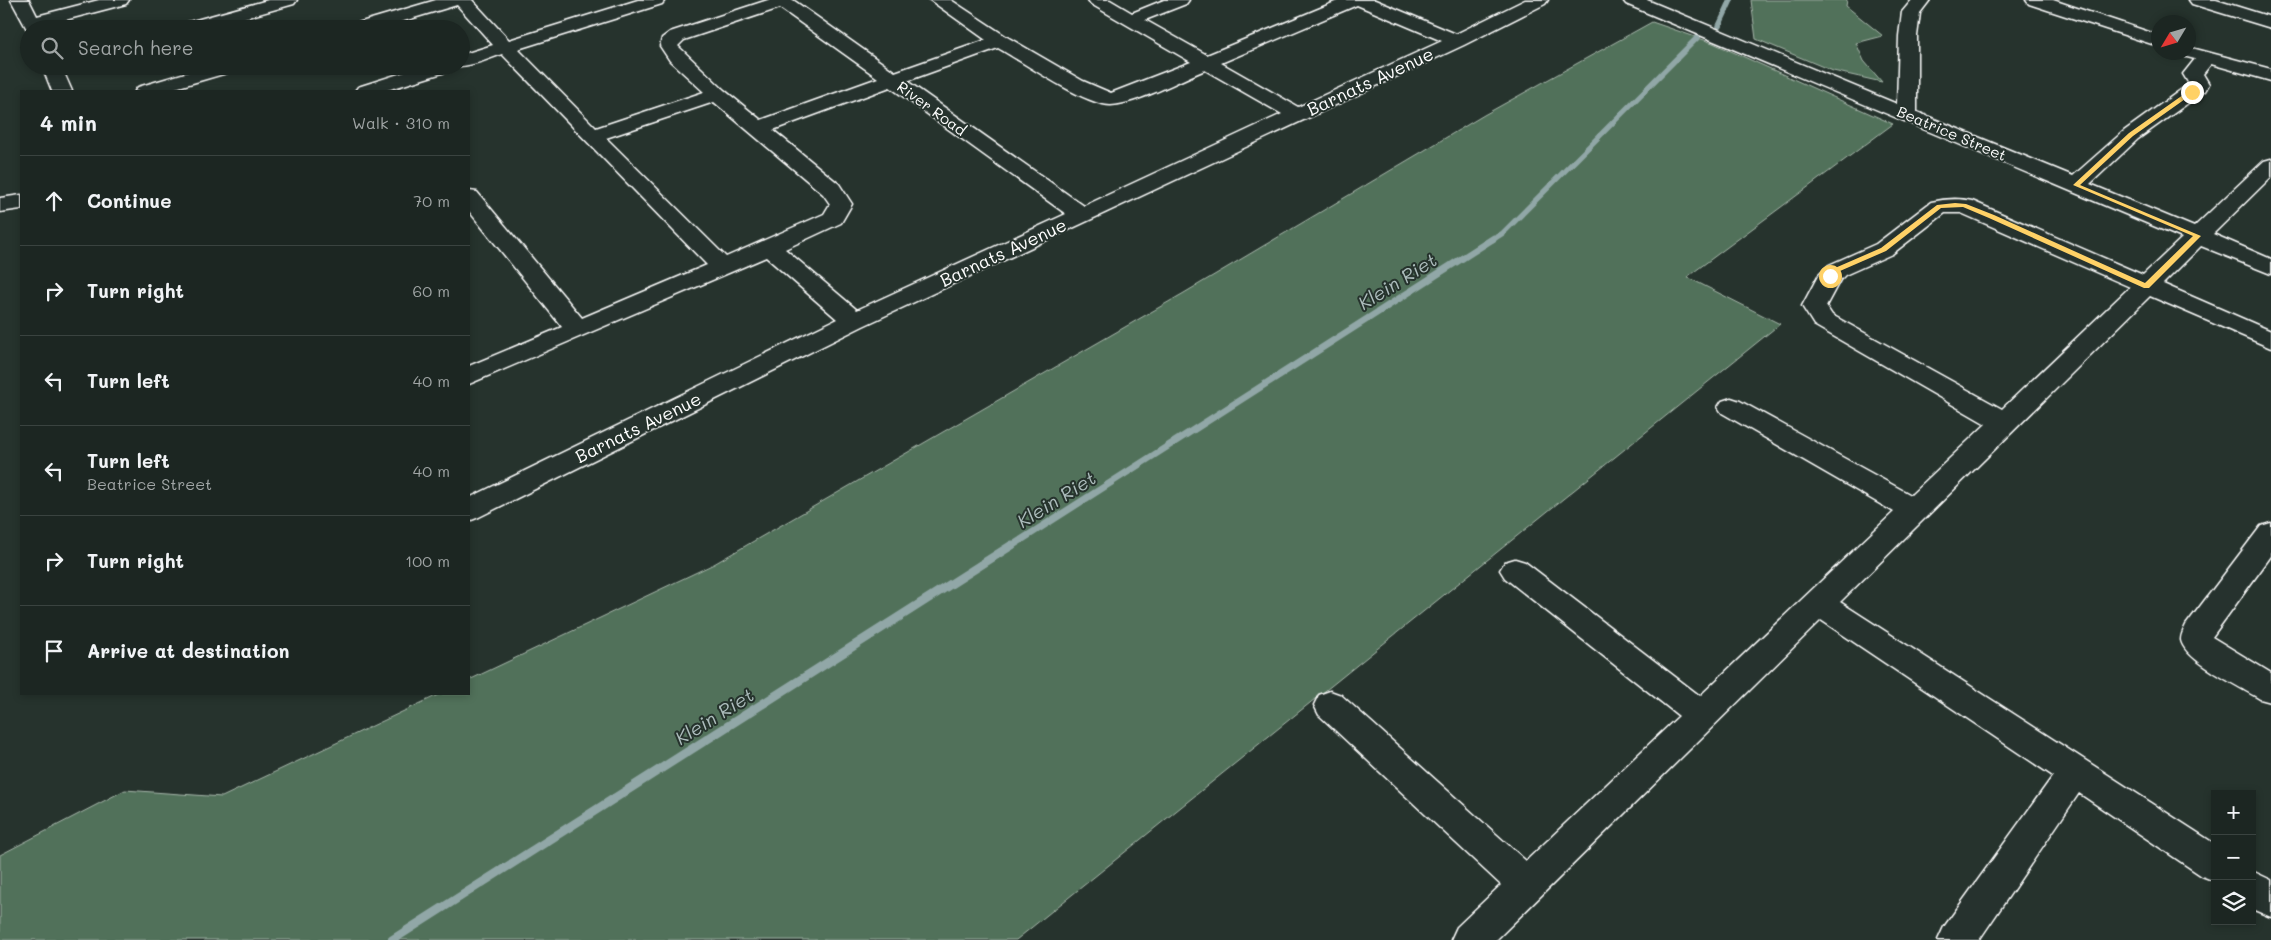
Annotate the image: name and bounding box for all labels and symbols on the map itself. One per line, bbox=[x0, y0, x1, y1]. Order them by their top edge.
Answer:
north arrow bbox=[2151, 15, 2196, 60]
street label: Barnats Avenue bbox=[1303, 41, 1437, 121]
street label: River Road bbox=[893, 76, 971, 140]
route end bbox=[2181, 81, 2204, 104]
street label: Beatrice Street bbox=[1894, 101, 2010, 165]
street label: Barnats Avenue bbox=[936, 212, 1070, 292]
water label: Klein Riet bbox=[1353, 247, 1441, 315]
route start bbox=[1819, 265, 1842, 288]
street label: Barnats Avenue bbox=[571, 386, 705, 468]
water label: Klein Riet bbox=[1012, 465, 1100, 533]
water label: Klein Riet bbox=[670, 682, 758, 750]

